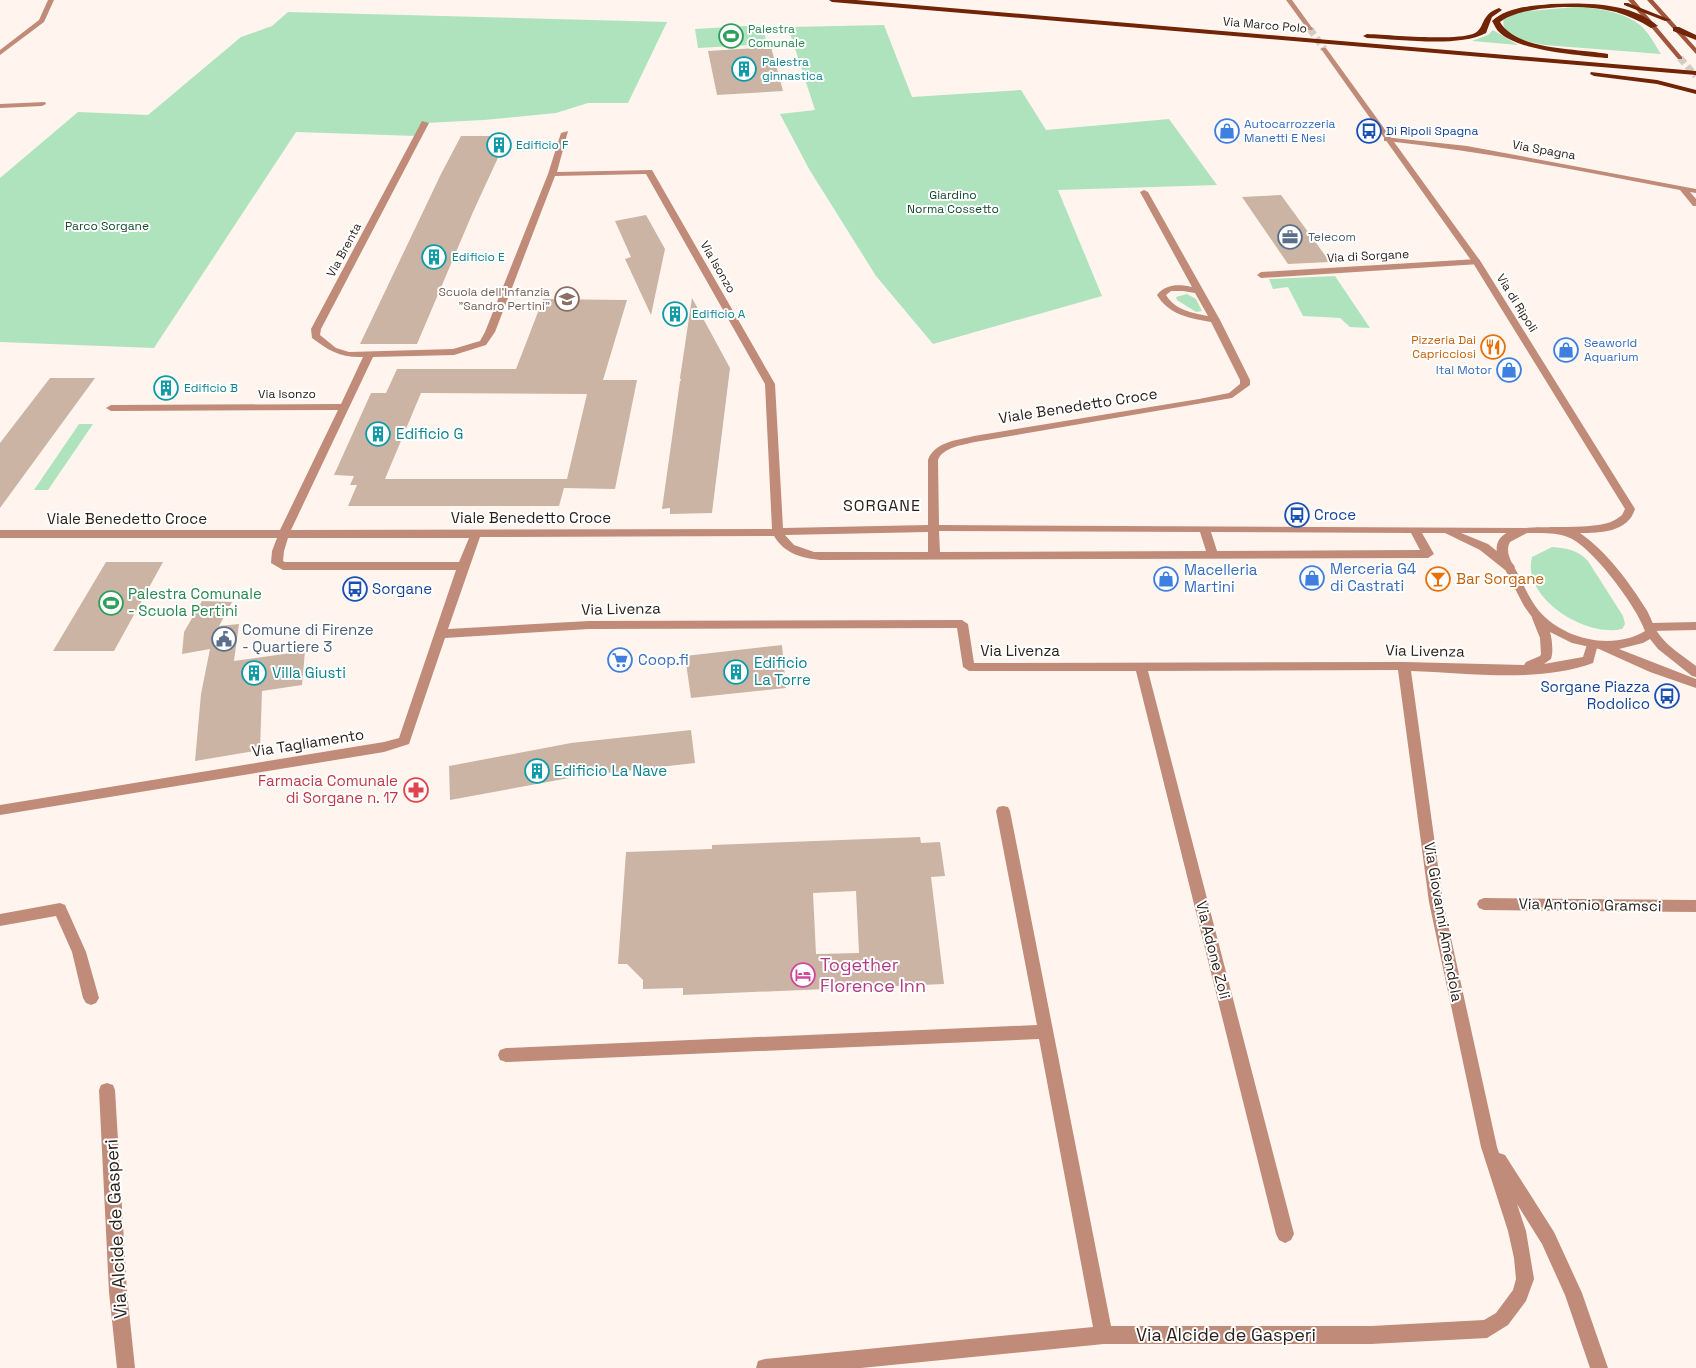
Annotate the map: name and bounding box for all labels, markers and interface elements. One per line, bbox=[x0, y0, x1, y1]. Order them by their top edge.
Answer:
street label: Via Marco Polo bbox=[1222, 13, 1308, 37]
place label: Palestra Comunale bbox=[748, 21, 805, 51]
sports icon: Palestra Comunale bbox=[718, 23, 744, 49]
place label: Palestra ginnastica bbox=[762, 54, 823, 84]
building icon: Palestra ginnastica bbox=[731, 56, 757, 82]
place label: Autocarrozzeria Manetti E Nesi bbox=[1244, 116, 1336, 146]
shop icon: Autocarrozzeria Manetti E Nesi bbox=[1214, 118, 1240, 144]
bus stop icon: Di Ripoli Spagna bbox=[1356, 118, 1382, 144]
place label: Di Ripoli Spagna bbox=[1386, 123, 1478, 139]
building icon: Edificio F bbox=[486, 132, 512, 158]
place label: Edificio F bbox=[516, 137, 569, 153]
street label: Via Spagna bbox=[1511, 137, 1577, 163]
park label: Giardino Norma Cossetto bbox=[907, 187, 999, 217]
park label: Parco Sorgane bbox=[65, 218, 149, 234]
street label: Via Brenta bbox=[323, 220, 365, 280]
office icon: Telecom bbox=[1277, 224, 1303, 250]
place label: Telecom bbox=[1308, 229, 1356, 245]
street label: Via Isonzo bbox=[697, 238, 739, 296]
building icon: Edificio E bbox=[421, 244, 447, 270]
street label: Via di Sorgane bbox=[1327, 246, 1409, 266]
place label: Edificio E bbox=[452, 249, 505, 265]
street label: Via di Ripoli bbox=[1493, 271, 1541, 335]
place label: Scuola dell'Infanzia "Sandro Pertini" bbox=[438, 284, 550, 314]
school or university icon: Scuola dell'Infanzia "Sandro Pertini" bbox=[554, 286, 580, 312]
building icon: Edificio A bbox=[662, 301, 688, 327]
place label: Edificio A bbox=[692, 306, 746, 322]
place label: Pizzeria Dai Capricciosi bbox=[1411, 332, 1476, 362]
restaurant icon: Pizzeria Dai Capricciosi bbox=[1480, 334, 1506, 360]
place label: Seaworld Aquarium bbox=[1584, 335, 1639, 365]
shop icon: Seaworld Aquarium bbox=[1553, 337, 1579, 363]
shop icon: Ital Motor bbox=[1496, 357, 1522, 383]
place label: Ital Motor bbox=[1436, 362, 1492, 378]
building icon: Edificio B bbox=[153, 375, 179, 401]
place label: Edificio B bbox=[184, 380, 238, 396]
street label: Viale Benedetto Croce bbox=[997, 384, 1159, 427]
street label: Via Isonzo bbox=[258, 386, 316, 402]
building icon: Edificio G bbox=[365, 421, 391, 447]
place label: Edificio G bbox=[396, 424, 463, 443]
district label: SORGANE bbox=[843, 495, 921, 516]
bus stop icon: Croce bbox=[1284, 502, 1310, 528]
place label: Croce bbox=[1314, 505, 1356, 524]
street label: Viale Benedetto Croce bbox=[451, 508, 611, 527]
street label: Viale Benedetto Croce bbox=[47, 509, 207, 528]
place label: Merceria G4 di Castrati bbox=[1330, 559, 1416, 595]
place label: Macelleria Martini bbox=[1184, 560, 1258, 596]
shop icon: Merceria G4 di Castrati bbox=[1299, 565, 1325, 591]
shop icon: Macelleria Martini bbox=[1153, 566, 1179, 592]
bar icon: Bar Sorgane bbox=[1425, 566, 1451, 592]
place label: Bar Sorgane bbox=[1456, 569, 1544, 588]
bus stop icon: Sorgane bbox=[342, 576, 368, 602]
place label: Sorgane bbox=[372, 579, 432, 598]
place label: Palestra Comunale - Scuola Pertini bbox=[128, 584, 262, 620]
sports icon: Palestra Comunale - Scuola Pertini bbox=[98, 590, 124, 616]
street label: Via Livenza bbox=[581, 598, 661, 619]
place label: Comune di Firenze - Quartiere 3 bbox=[242, 620, 374, 656]
public building icon: Comune di Firenze - Quartiere 3 bbox=[211, 626, 237, 652]
street label: Via Livenza bbox=[1385, 640, 1465, 661]
street label: Via Livenza bbox=[980, 641, 1060, 660]
supermarket icon: Coop.fi bbox=[607, 647, 633, 673]
place label: Coop.fi bbox=[638, 650, 689, 669]
place label: Edificio La Torre bbox=[754, 653, 811, 689]
building icon: Edificio La Torre bbox=[723, 659, 749, 685]
building icon: Villa Giusti bbox=[241, 660, 267, 686]
place label: Villa Giusti bbox=[272, 663, 346, 682]
place label: Sorgane Piazza Rodolico bbox=[1540, 677, 1650, 713]
bus stop icon: Sorgane Piazza Rodolico bbox=[1654, 683, 1680, 709]
street label: Via Tagliamento bbox=[251, 724, 365, 761]
building icon: Edificio La Nave bbox=[524, 758, 550, 784]
place label: Edificio La Nave bbox=[554, 761, 667, 780]
place label: Farmacia Comunale di Sorgane n. 17 bbox=[258, 771, 398, 807]
pharmacy icon: Farmacia Comunale di Sorgane n. 17 bbox=[403, 777, 429, 803]
street label: Via Giovanni Amendola bbox=[1420, 841, 1467, 1004]
street label: Via Antonio Gramsci bbox=[1518, 894, 1662, 915]
street label: Via Adone Zoli bbox=[1192, 899, 1235, 1001]
place label: Together Florence Inn bbox=[820, 953, 926, 997]
hotel icon: Together Florence Inn bbox=[790, 962, 816, 988]
street label: Via Alcide de Gasperi bbox=[99, 1139, 132, 1320]
street label: Via Alcide de Gasperi bbox=[1136, 1323, 1316, 1346]

